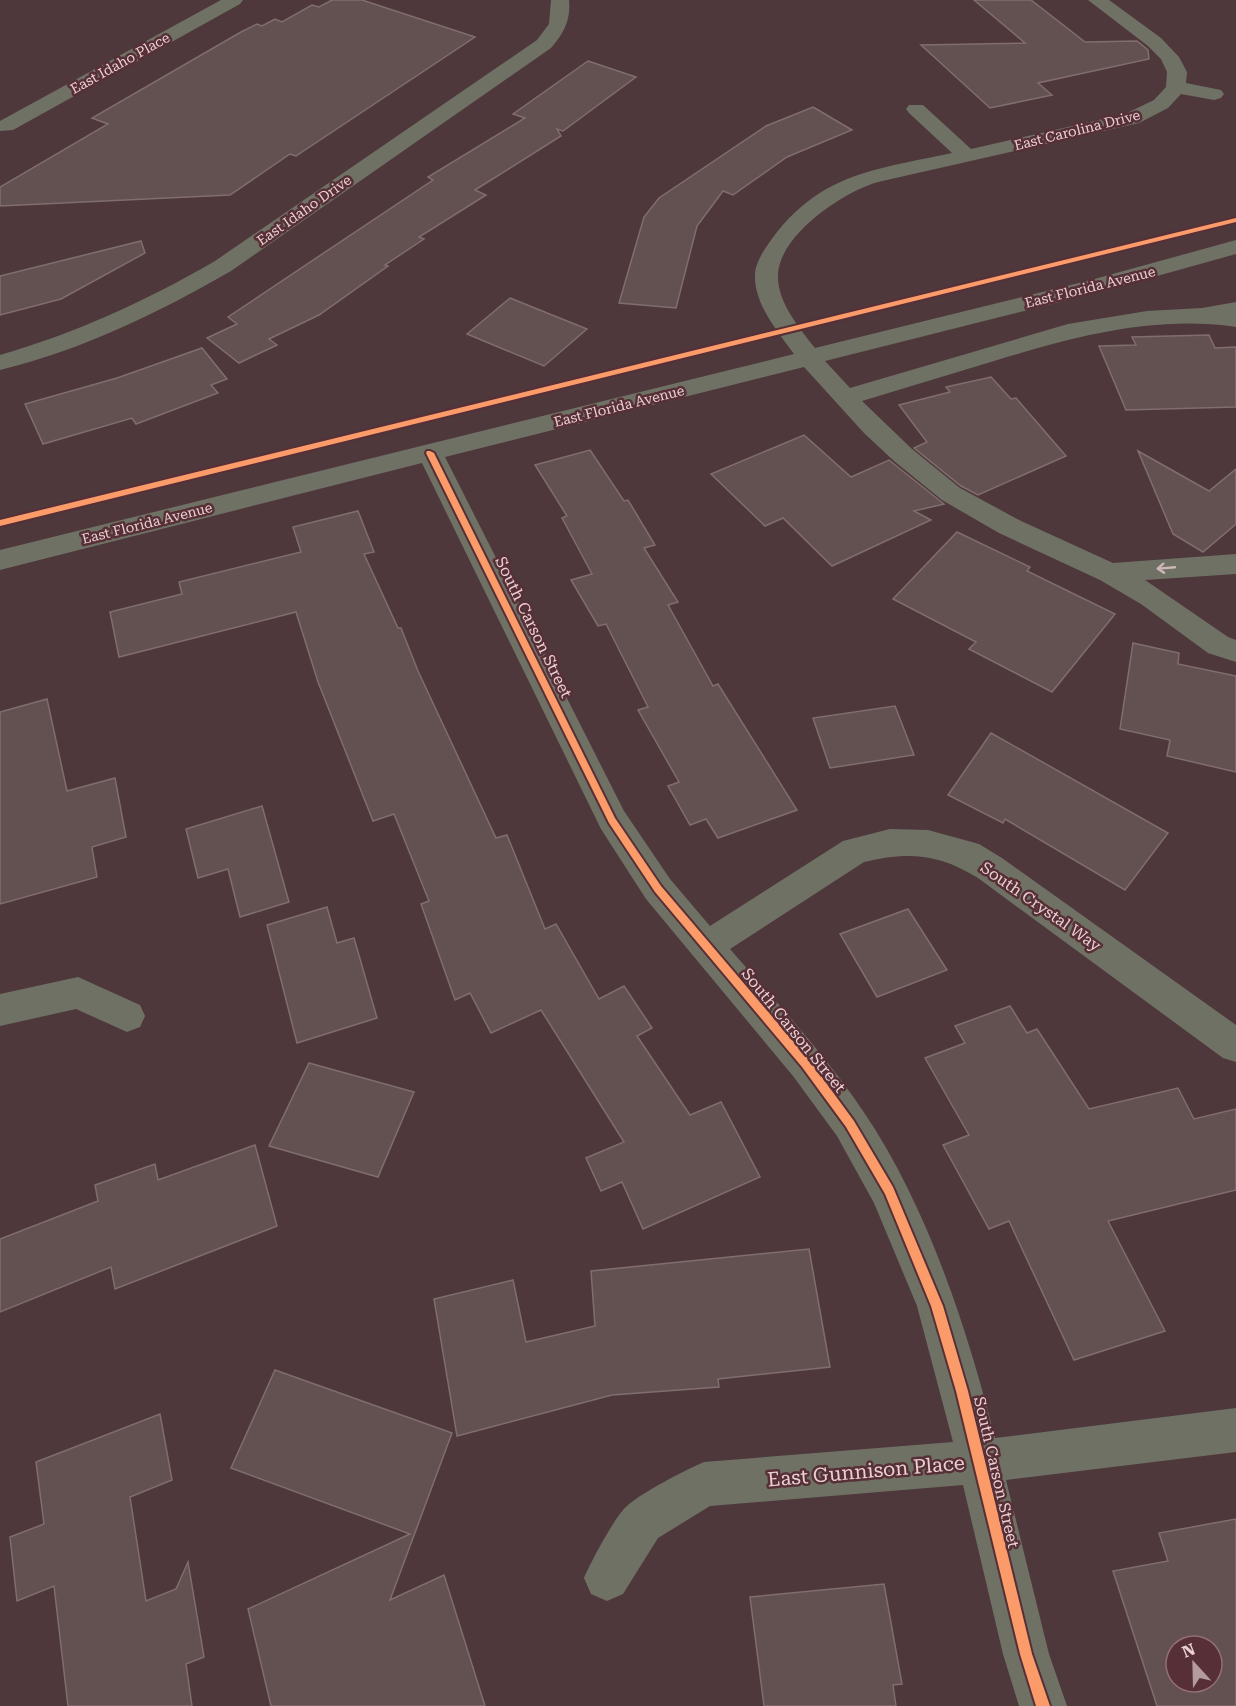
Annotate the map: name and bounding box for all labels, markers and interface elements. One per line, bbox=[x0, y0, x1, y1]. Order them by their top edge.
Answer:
street label: East Idaho Place bbox=[68, 29, 173, 97]
street label: East Carolina Drive bbox=[1012, 107, 1142, 153]
street label: East Idaho Drive bbox=[254, 171, 354, 249]
street label: East Florida Avenue bbox=[1023, 263, 1157, 311]
street label: East Florida Avenue bbox=[552, 382, 686, 430]
street label: East Florida Avenue bbox=[80, 499, 214, 547]
street label: South Carson Street bbox=[491, 554, 576, 701]
one-way arrow bbox=[1157, 563, 1177, 574]
street label: South Crystal Way bbox=[977, 858, 1105, 955]
street label: South Carson Street bbox=[738, 964, 850, 1096]
street label: South Carson Street bbox=[970, 1395, 1023, 1550]
street label: East Gunnison Place bbox=[766, 1450, 966, 1492]
north arrow bbox=[1164, 1634, 1224, 1694]
text: N bbox=[1179, 1639, 1198, 1662]

